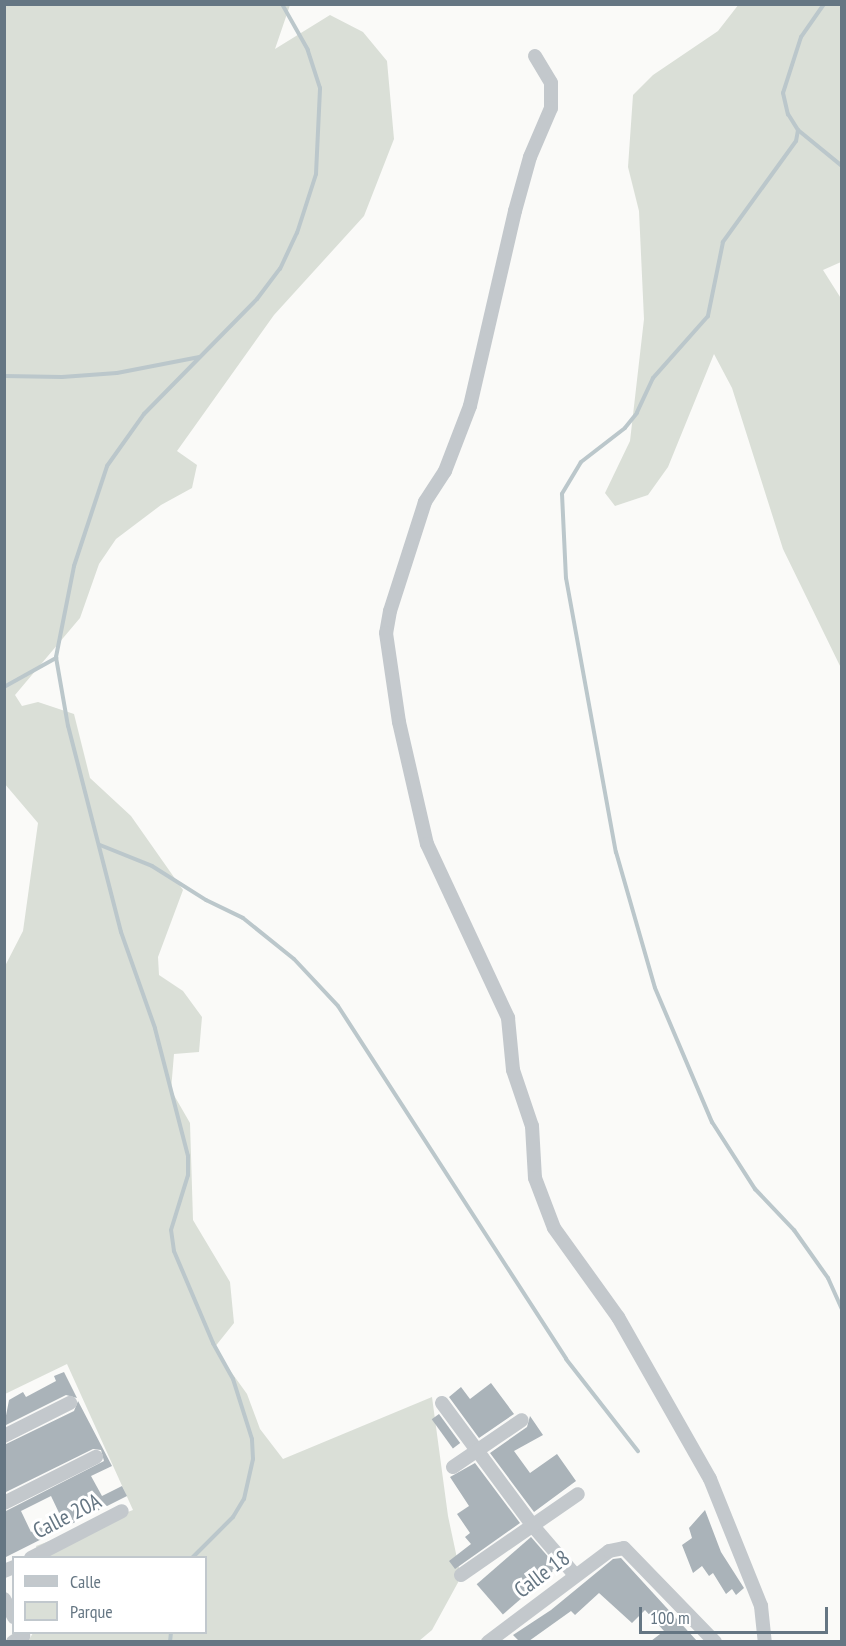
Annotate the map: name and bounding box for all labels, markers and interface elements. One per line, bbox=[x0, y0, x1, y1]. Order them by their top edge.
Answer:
street label: Calle 20A bbox=[29, 1488, 105, 1544]
street label: Calle 18 bbox=[509, 1545, 575, 1603]
legend bbox=[12, 1556, 207, 1634]
text: Calle bbox=[70, 1570, 101, 1593]
scale bar bbox=[642, 1595, 831, 1633]
text: Parque bbox=[70, 1600, 113, 1623]
text: 100 m bbox=[650, 1606, 690, 1629]

